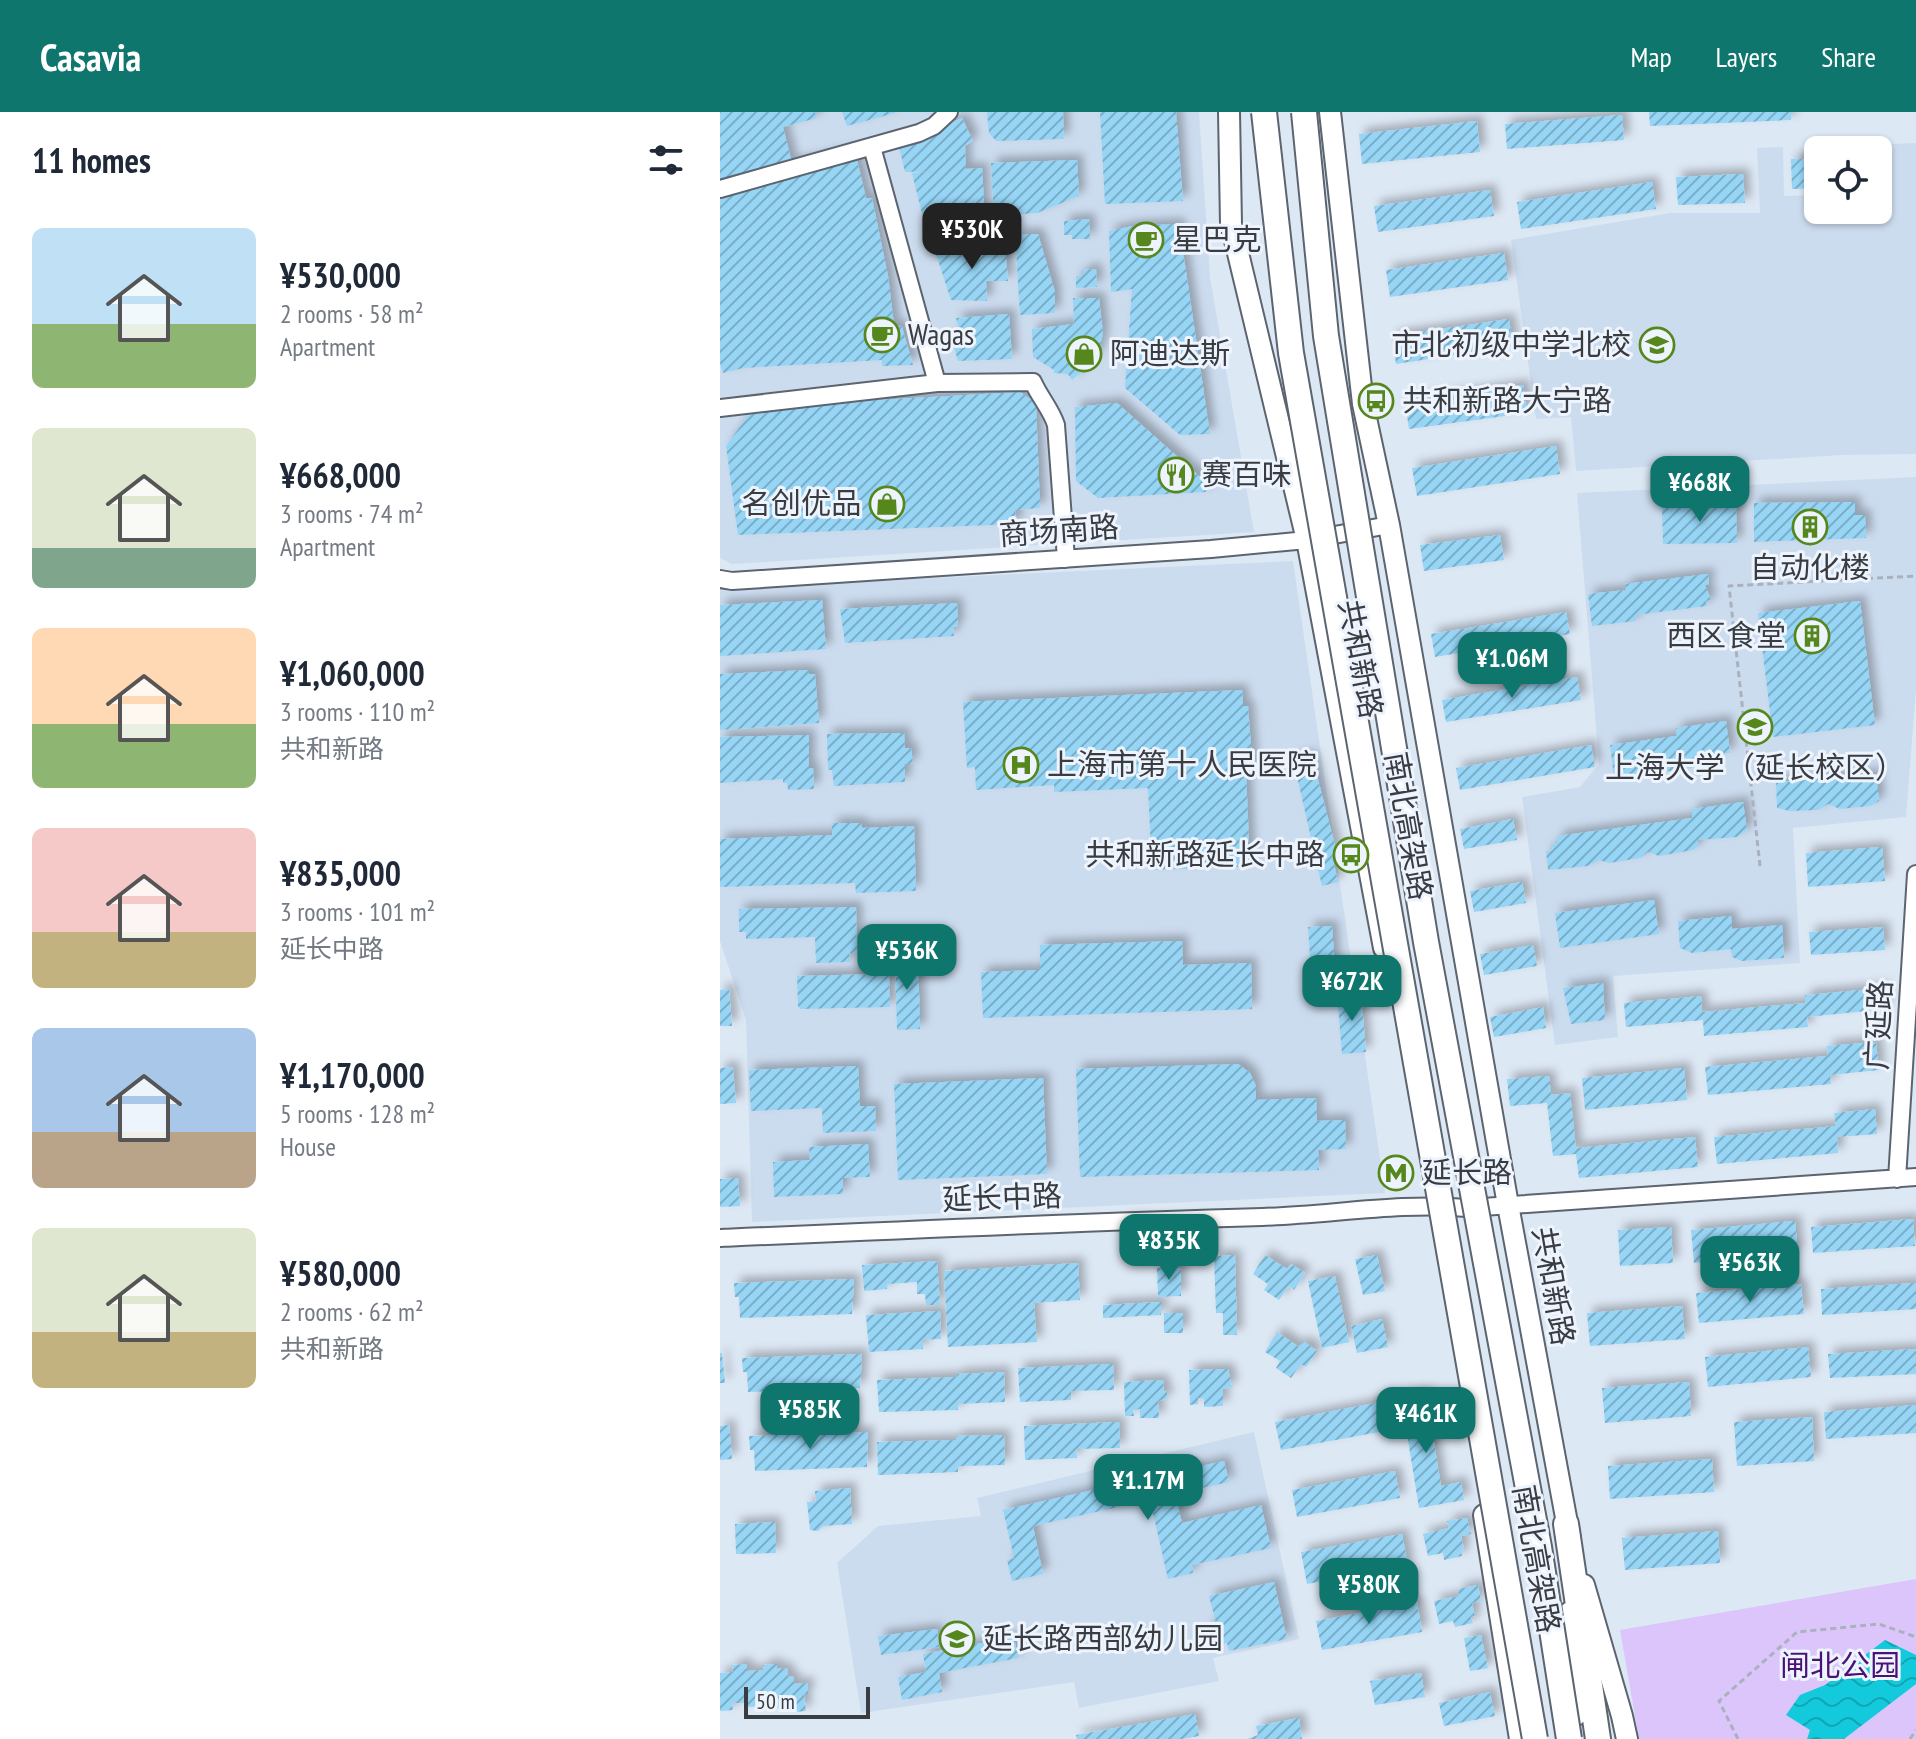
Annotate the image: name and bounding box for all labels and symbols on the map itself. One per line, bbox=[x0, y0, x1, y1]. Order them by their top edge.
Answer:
pin: ¥530K bbox=[916, 203, 1028, 271]
place label: 星巴克 bbox=[1172, 219, 1262, 258]
cafe icon: 星巴克 bbox=[1127, 221, 1165, 259]
place label: Wagas bbox=[908, 314, 974, 353]
cafe icon: Wagas bbox=[863, 316, 901, 354]
place label: 市北初级中学北校 bbox=[1391, 324, 1631, 363]
school or university icon: 市北初级中学北校 bbox=[1638, 326, 1676, 364]
place label: 阿迪达斯 bbox=[1110, 333, 1230, 372]
shop icon: 阿迪达斯 bbox=[1065, 335, 1103, 373]
place label: 共和新路大宁路 bbox=[1402, 380, 1612, 419]
bus stop icon: 共和新路大宁路 bbox=[1357, 382, 1395, 420]
place label: 赛百味 bbox=[1202, 454, 1292, 493]
restaurant icon: 赛百味 bbox=[1157, 456, 1195, 494]
pin: ¥668K bbox=[1644, 456, 1756, 524]
place label: 名创优品 bbox=[741, 483, 861, 522]
shop icon: 名创优品 bbox=[868, 485, 906, 523]
street label: 商场南路 bbox=[998, 506, 1120, 553]
building icon: 自动化楼 bbox=[1791, 508, 1829, 546]
place label: 自动化楼 bbox=[1750, 547, 1870, 586]
street label: 共和新路 bbox=[1331, 596, 1392, 721]
place label: 西区食堂 bbox=[1666, 615, 1786, 654]
building icon: 西区食堂 bbox=[1793, 617, 1831, 655]
pin: ¥1.06M bbox=[1447, 632, 1577, 700]
school or university icon: 上海大学（延长校区） bbox=[1736, 708, 1774, 746]
place label: 上海市第十人民医院 bbox=[1047, 744, 1317, 783]
hospital icon: 上海市第十人民医院 bbox=[1002, 746, 1040, 784]
place label: 上海大学（延长校区） bbox=[1605, 747, 1905, 786]
street label: 南北高架路 bbox=[1377, 748, 1442, 903]
place label: 共和新路延长中路 bbox=[1085, 834, 1325, 873]
bus stop icon: 共和新路延长中路 bbox=[1332, 836, 1370, 874]
pin: ¥536K bbox=[851, 924, 963, 992]
pin: ¥672K bbox=[1296, 955, 1408, 1023]
street label: 广延路 bbox=[1856, 979, 1899, 1071]
place label: 延长路 bbox=[1422, 1152, 1512, 1191]
metro station icon: 延长路 bbox=[1377, 1154, 1415, 1192]
street label: 延长中路 bbox=[941, 1175, 1063, 1218]
pin: ¥835K bbox=[1113, 1214, 1225, 1282]
street label: 共和新路 bbox=[1525, 1223, 1584, 1348]
pin: ¥563K bbox=[1694, 1236, 1806, 1304]
pin: ¥585K bbox=[754, 1383, 866, 1451]
pin: ¥461K bbox=[1370, 1387, 1482, 1455]
pin: ¥1.17M bbox=[1083, 1454, 1213, 1522]
street label: 南北高架路 bbox=[1505, 1481, 1570, 1636]
pin: ¥580K bbox=[1313, 1558, 1425, 1626]
place label: 延长路西部幼儿园 bbox=[983, 1618, 1223, 1657]
school or university icon: 延长路西部幼儿园 bbox=[938, 1620, 976, 1658]
park label: 闸北公园 bbox=[1780, 1645, 1900, 1684]
scale bar bbox=[744, 1683, 870, 1719]

